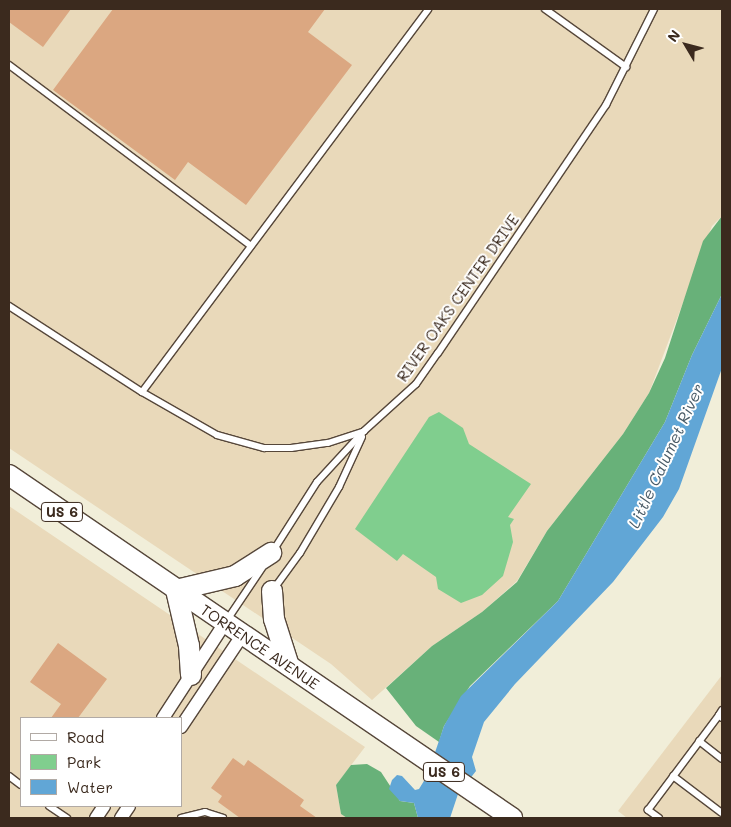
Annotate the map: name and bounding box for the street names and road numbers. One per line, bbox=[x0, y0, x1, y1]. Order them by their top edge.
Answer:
street label: RIVER OAKS CENTER DRIVE bbox=[393, 211, 523, 385]
road number: US 6 bbox=[41, 501, 83, 524]
street label: TORRENCE AVENUE bbox=[197, 601, 323, 693]
road number: US 6 bbox=[423, 760, 465, 784]

